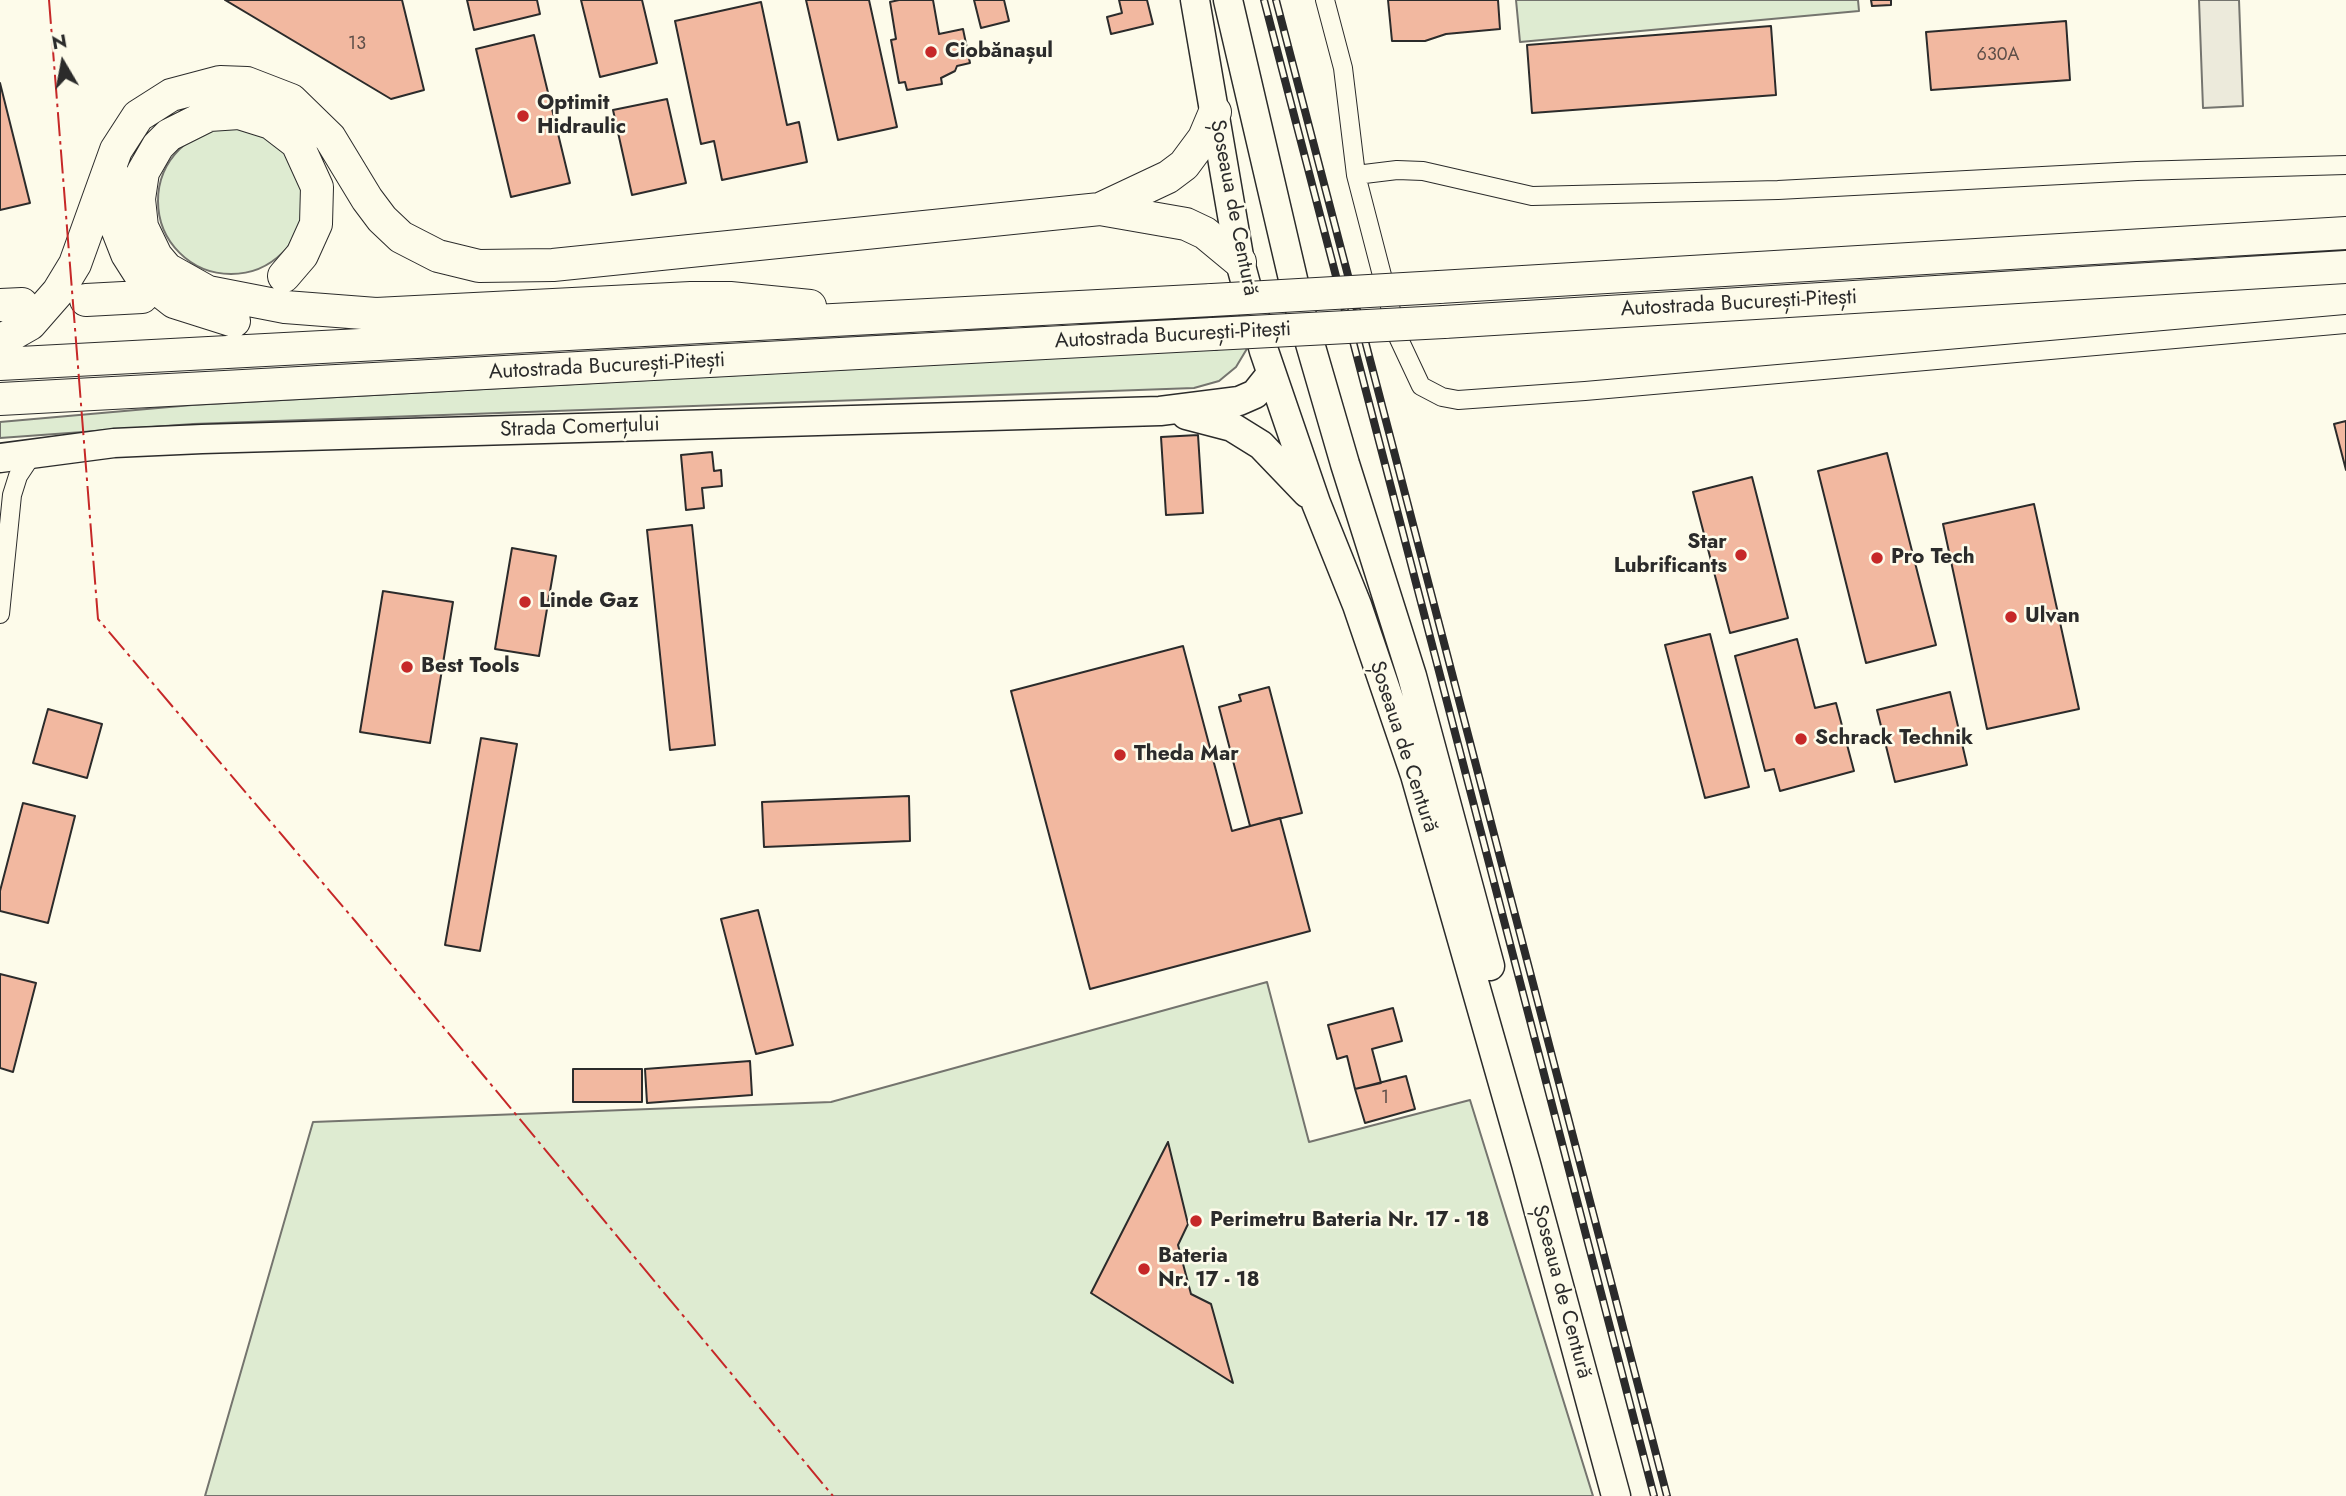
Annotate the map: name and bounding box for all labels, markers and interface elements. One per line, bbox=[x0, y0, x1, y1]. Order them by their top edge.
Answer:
text: N bbox=[49, 27, 69, 56]
north arrow bbox=[28, 28, 98, 98]
house number: 13 bbox=[348, 34, 366, 56]
place label: Ciobănașul bbox=[945, 39, 1053, 65]
marker: Ciobănașul bbox=[923, 44, 939, 60]
house number: 630A bbox=[1977, 45, 2019, 67]
place label: Optimit Hidraulic bbox=[537, 91, 626, 141]
marker: Optimit Hidraulic bbox=[515, 108, 531, 124]
street label: Șoseaua de Centură bbox=[1204, 118, 1262, 298]
street label: Autostrada București-Pitești bbox=[1620, 285, 1858, 323]
street label: Autostrada București-Pitești bbox=[1054, 317, 1292, 355]
street label: Autostrada București-Pitești bbox=[488, 348, 726, 386]
street label: Strada Comerțului bbox=[500, 413, 660, 443]
place label: Star Lubrificants bbox=[1614, 530, 1727, 580]
place label: Pro Tech bbox=[1891, 545, 1975, 571]
marker: Star Lubrificants bbox=[1733, 547, 1749, 563]
marker: Pro Tech bbox=[1869, 550, 1885, 566]
place label: Linde Gaz bbox=[539, 589, 639, 615]
marker: Linde Gaz bbox=[517, 594, 533, 610]
place label: Ulvan bbox=[2025, 604, 2080, 630]
marker: Ulvan bbox=[2003, 609, 2019, 625]
place label: Best Tools bbox=[421, 654, 519, 680]
street label: Șoseaua de Centură bbox=[1363, 658, 1443, 836]
marker: Best Tools bbox=[399, 659, 415, 675]
place label: Schrack Technik bbox=[1815, 726, 1973, 752]
marker: Schrack Technik bbox=[1793, 731, 1809, 747]
place label: Theda Mar bbox=[1134, 742, 1239, 768]
marker: Theda Mar bbox=[1112, 747, 1128, 763]
house number: 1 bbox=[1381, 1088, 1389, 1110]
street label: Șoseaua de Centură bbox=[1526, 1203, 1596, 1381]
place label: Perimetru Bateria Nr. 17 - 18 bbox=[1210, 1208, 1489, 1234]
marker: Perimetru Bateria Nr. 17 - 18 bbox=[1188, 1213, 1204, 1229]
place label: Bateria Nr. 17 - 18 bbox=[1158, 1244, 1260, 1294]
marker: Bateria Nr. 17 - 18 bbox=[1136, 1261, 1152, 1277]

